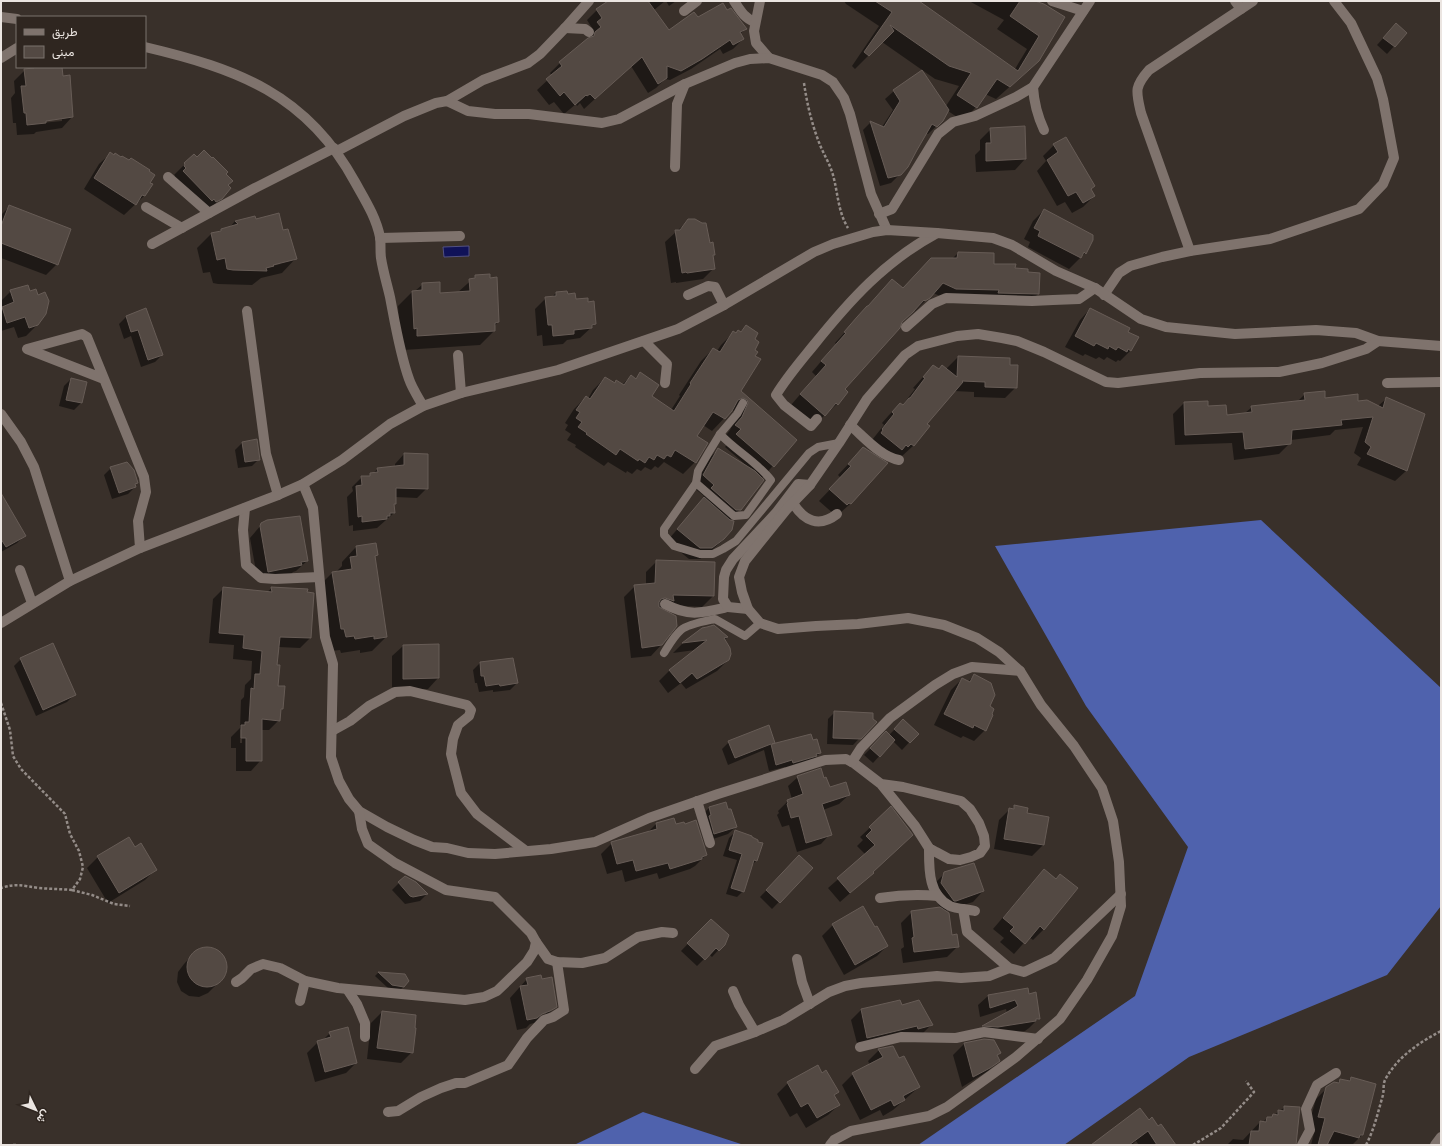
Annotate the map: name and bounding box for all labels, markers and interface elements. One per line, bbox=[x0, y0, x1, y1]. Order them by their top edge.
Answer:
legend bbox=[16, 16, 146, 68]
text: طريق bbox=[52, 25, 78, 40]
text: مبنى bbox=[52, 45, 74, 60]
north arrow bbox=[16, 1090, 56, 1130]
text: ش bbox=[34, 1107, 52, 1126]

